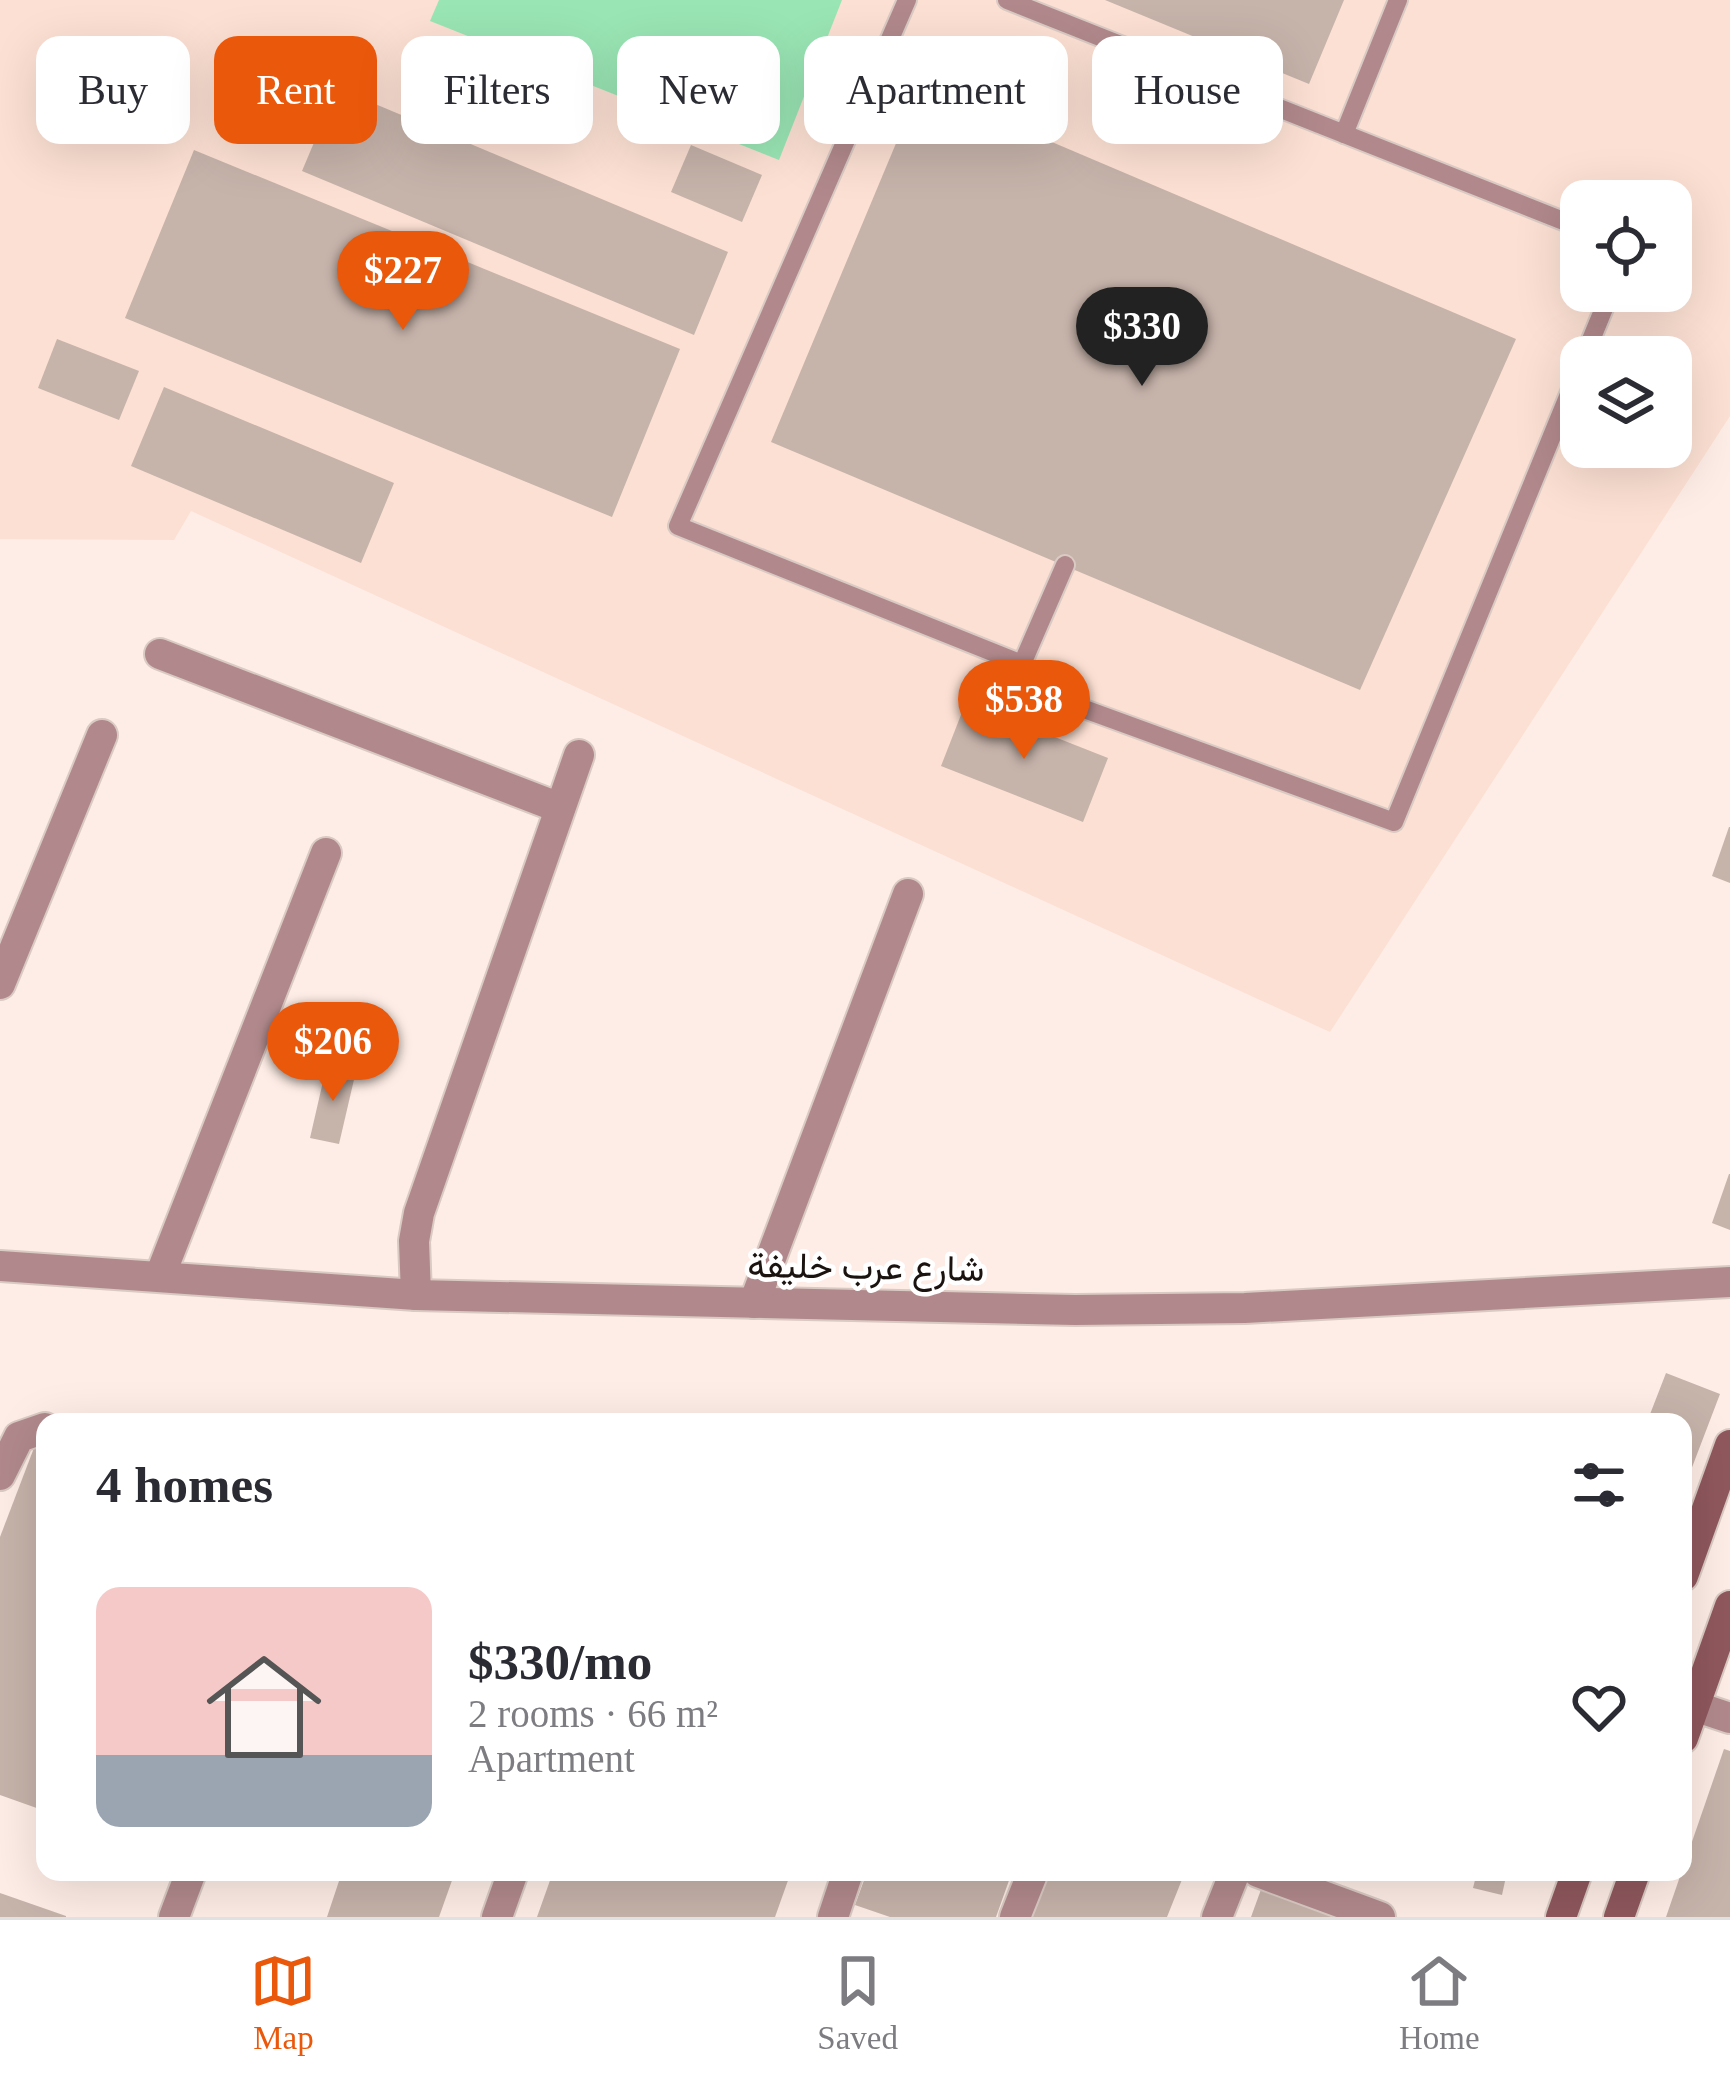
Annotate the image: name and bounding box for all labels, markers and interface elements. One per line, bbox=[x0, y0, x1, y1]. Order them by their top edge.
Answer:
chip: Buy bbox=[36, 36, 190, 144]
chip: Rent bbox=[214, 36, 377, 144]
chip: Filters bbox=[401, 36, 593, 144]
chip: New bbox=[617, 36, 780, 144]
chip: Apartment bbox=[804, 36, 1068, 144]
chip: House bbox=[1092, 36, 1283, 144]
map controls bbox=[1560, 180, 1692, 468]
button: locate bbox=[1560, 180, 1692, 312]
pin: $227 bbox=[332, 231, 474, 333]
text: $227 bbox=[364, 248, 442, 291]
pin: $330 bbox=[1071, 287, 1213, 389]
text: $330 bbox=[1103, 304, 1181, 347]
button: layers bbox=[1560, 336, 1692, 468]
pin: $538 bbox=[953, 660, 1095, 762]
text: $538 bbox=[985, 677, 1063, 720]
pin: $206 bbox=[262, 1002, 404, 1104]
text: $206 bbox=[294, 1019, 372, 1062]
street label: شارع عرب خليفة bbox=[747, 1245, 985, 1293]
icon: filters bbox=[1566, 1452, 1632, 1518]
text: 4 homes bbox=[96, 1457, 273, 1513]
text: $330/mo bbox=[468, 1634, 652, 1690]
icon: home bbox=[192, 1635, 336, 1779]
icon: heart bbox=[1566, 1674, 1632, 1740]
text: 2 rooms · 66 m² bbox=[468, 1692, 718, 1735]
text: Apartment bbox=[468, 1737, 635, 1780]
tab: Map bbox=[250, 1948, 316, 2057]
tab: Saved bbox=[817, 1948, 898, 2057]
tab: Home bbox=[1399, 1948, 1480, 2057]

